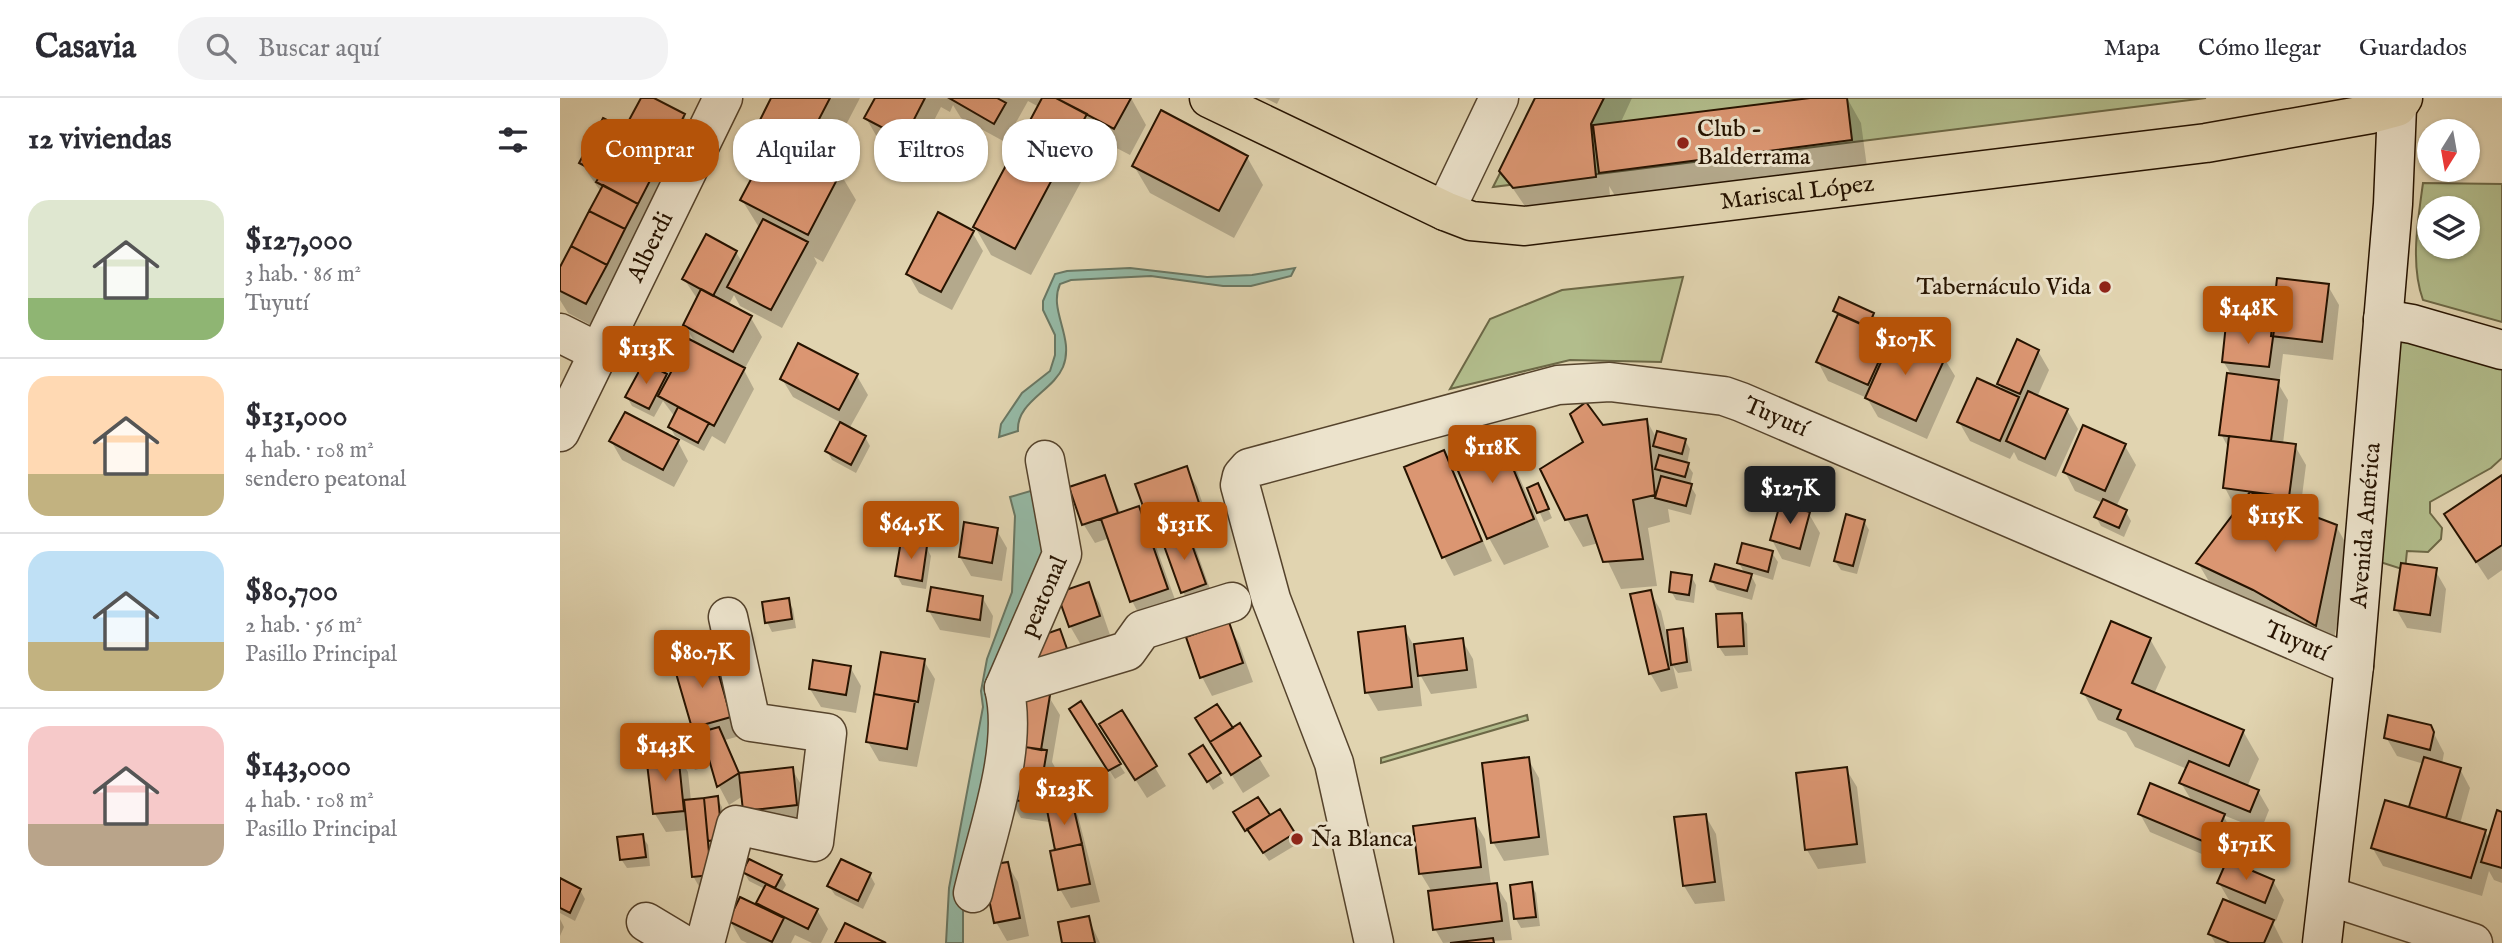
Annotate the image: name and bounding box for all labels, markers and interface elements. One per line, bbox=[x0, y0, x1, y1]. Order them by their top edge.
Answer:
search box bbox=[178, 17, 668, 80]
text: Casavia bbox=[35, 27, 136, 69]
icon: search bbox=[202, 29, 240, 67]
text: Buscar aquí bbox=[258, 32, 380, 65]
text: Mapa bbox=[2104, 33, 2160, 64]
text: Cómo llegar bbox=[2198, 33, 2321, 64]
text: Guardados bbox=[2359, 33, 2467, 64]
place label: Club - Balderrama bbox=[1697, 114, 1811, 173]
chip: Comprar bbox=[581, 119, 719, 182]
chip: Alquilar bbox=[733, 119, 860, 182]
chip: Filtros bbox=[874, 119, 988, 182]
chip: Nuevo bbox=[1002, 119, 1117, 182]
north arrow bbox=[2417, 119, 2480, 182]
map controls bbox=[2417, 119, 2480, 259]
text: 12 viviendas bbox=[28, 121, 171, 159]
icon: filters bbox=[494, 121, 532, 159]
marker: Club - Balderrama bbox=[1675, 135, 1691, 151]
street label: Mariscal López bbox=[1719, 168, 1876, 218]
button: layers bbox=[2417, 196, 2480, 259]
street label: Alberdi bbox=[620, 207, 681, 288]
text: $127,000 bbox=[245, 222, 353, 260]
icon: home bbox=[84, 228, 168, 312]
text: 3 hab. · 86 m² bbox=[245, 260, 361, 289]
place label: Tabernáculo Vida bbox=[1917, 272, 2092, 303]
marker: Tabernáculo Vida bbox=[2097, 279, 2113, 295]
pin: $148K bbox=[2199, 286, 2297, 346]
text: Tuyutí bbox=[245, 289, 309, 318]
text: $148K bbox=[2219, 294, 2277, 323]
pin: $107K bbox=[1856, 317, 1954, 377]
text: $107K bbox=[1875, 325, 1935, 354]
pin: $113K bbox=[597, 327, 695, 386]
text: $113K bbox=[618, 334, 674, 363]
street label: Tuyutí bbox=[1739, 390, 1814, 445]
text: $131,000 bbox=[245, 398, 347, 436]
icon: home bbox=[84, 404, 168, 488]
pin: $118K bbox=[1443, 426, 1541, 485]
text: $118K bbox=[1464, 433, 1520, 462]
text: 4 hab. · 108 m² bbox=[245, 436, 374, 465]
street label: Avenida América bbox=[2343, 441, 2388, 611]
text: sendero peatonal bbox=[245, 465, 406, 494]
pin: $127K bbox=[1741, 466, 1839, 526]
text: $127K bbox=[1760, 474, 1820, 503]
pin: $115K bbox=[2226, 494, 2324, 554]
pin: $64.5K bbox=[854, 502, 968, 561]
text: $115K bbox=[2248, 502, 2302, 531]
pin: $131K bbox=[1135, 503, 1233, 562]
text: $64.5K bbox=[879, 509, 943, 538]
text: $131K bbox=[1156, 510, 1212, 539]
street label: peatonal bbox=[1013, 551, 1075, 641]
text: $80,700 bbox=[245, 573, 338, 611]
icon: home bbox=[84, 579, 168, 663]
text: 2 hab. · 56 m² bbox=[245, 611, 363, 640]
street label: Tuyutí bbox=[2260, 614, 2335, 669]
pin: $80.7K bbox=[645, 630, 759, 690]
text: $80.7K bbox=[670, 638, 734, 667]
text: Pasillo Principal bbox=[245, 640, 397, 669]
pin: $143K bbox=[616, 724, 714, 783]
text: $143K bbox=[636, 731, 694, 760]
text: $143,000 bbox=[245, 748, 351, 786]
icon: home bbox=[84, 754, 168, 838]
pin: $123K bbox=[1015, 768, 1113, 827]
text: $123K bbox=[1035, 775, 1093, 804]
text: 4 hab. · 108 m² bbox=[245, 786, 374, 815]
text: Pasillo Principal bbox=[245, 815, 397, 844]
pin: $171K bbox=[2197, 822, 2295, 882]
place label: Ña Blanca bbox=[1311, 824, 1414, 855]
text: $171K bbox=[2217, 830, 2275, 859]
marker: Ña Blanca bbox=[1289, 831, 1305, 847]

